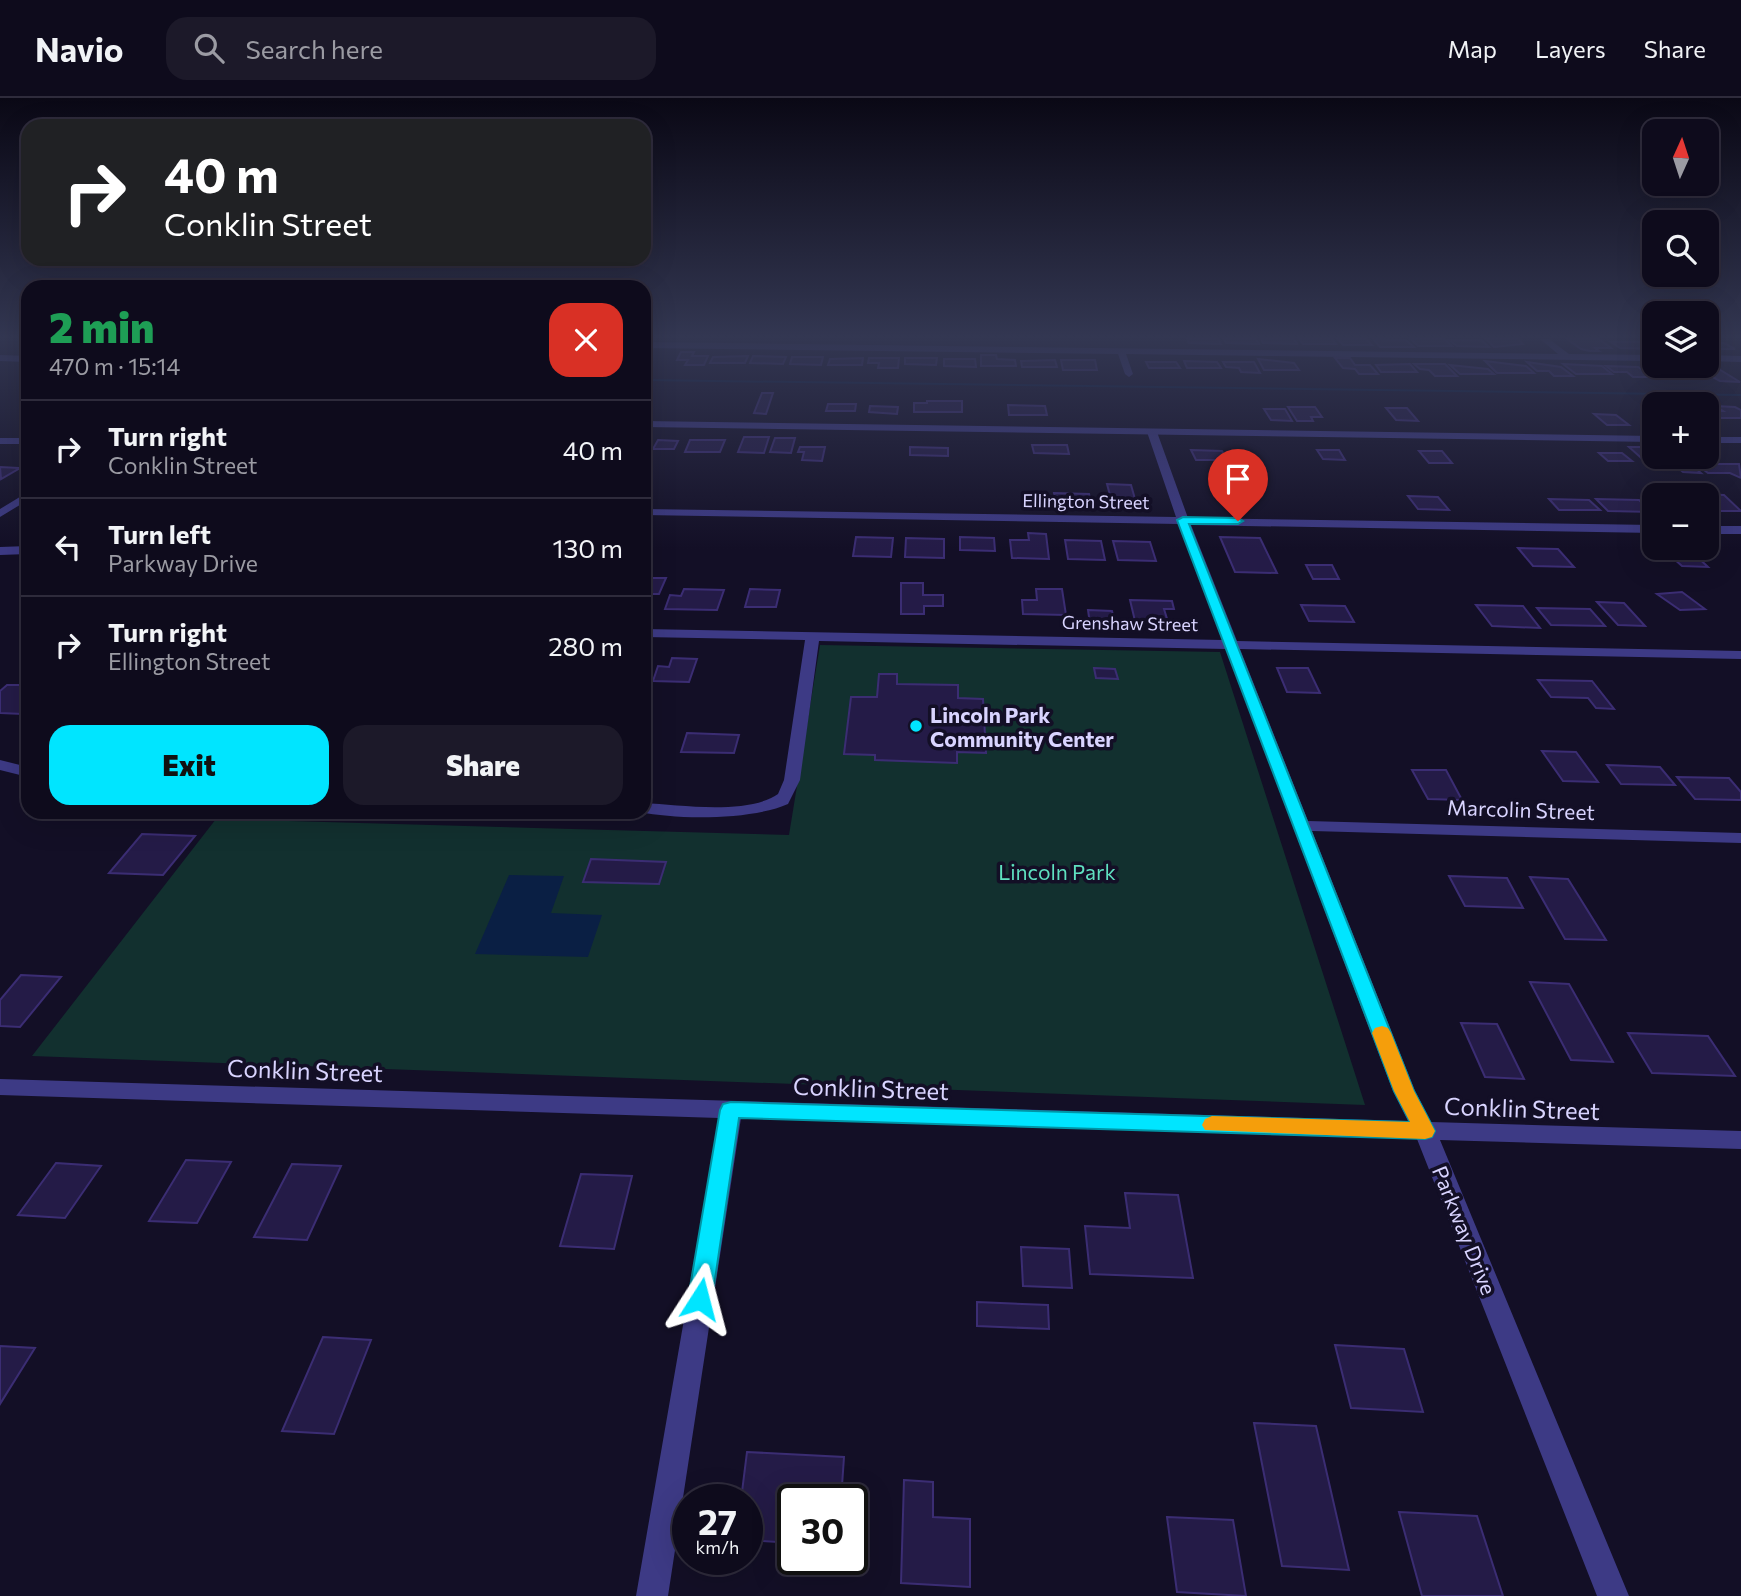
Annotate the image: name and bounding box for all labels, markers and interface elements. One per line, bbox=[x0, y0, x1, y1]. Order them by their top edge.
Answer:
search box bbox=[166, 17, 656, 80]
text: Navio bbox=[35, 28, 124, 69]
icon: search bbox=[190, 29, 228, 67]
text: Search here bbox=[246, 33, 383, 64]
text: Map bbox=[1448, 34, 1497, 63]
text: Layers bbox=[1535, 34, 1606, 63]
text: Share bbox=[1644, 34, 1706, 63]
north arrow bbox=[1642, 119, 1718, 196]
map controls bbox=[1642, 119, 1719, 560]
text: 40 m bbox=[164, 143, 279, 203]
icon: right bbox=[49, 147, 140, 238]
text: Conklin Street bbox=[164, 203, 372, 243]
button: search bbox=[1642, 210, 1719, 287]
text: 2 min bbox=[49, 300, 155, 352]
button: layers bbox=[1642, 301, 1719, 378]
button: close bbox=[549, 303, 623, 377]
text: 470 m · 15:14 bbox=[49, 352, 180, 380]
button: + bbox=[1642, 392, 1719, 469]
text: Turn right bbox=[108, 420, 227, 451]
icon: right bbox=[49, 430, 87, 468]
text: 40 m bbox=[563, 434, 623, 465]
pin bbox=[1208, 449, 1268, 521]
text: Conklin Street bbox=[108, 451, 258, 479]
icon: arrive bbox=[1219, 460, 1257, 498]
button: − bbox=[1642, 483, 1719, 560]
street label: Ellington Street bbox=[1022, 489, 1150, 513]
text: Turn left bbox=[108, 518, 211, 549]
icon: left bbox=[49, 528, 87, 566]
text: 130 m bbox=[552, 532, 623, 563]
text: Parkway Drive bbox=[108, 549, 258, 577]
street label: Grenshaw Street bbox=[1062, 611, 1198, 635]
text: Turn right bbox=[108, 616, 227, 647]
icon: right bbox=[49, 626, 87, 664]
text: 280 m bbox=[548, 630, 623, 661]
text: Ellington Street bbox=[108, 647, 271, 675]
place label: Lincoln Park Community Center bbox=[930, 702, 1114, 751]
marker: Lincoln Park Community Center bbox=[908, 718, 924, 734]
button: Exit bbox=[49, 725, 329, 805]
button: Share bbox=[343, 725, 623, 805]
street label: Marcolin Street bbox=[1447, 794, 1595, 824]
park label: Lincoln Park bbox=[998, 859, 1116, 884]
street label: Conklin Street bbox=[227, 1053, 384, 1087]
street label: Conklin Street bbox=[793, 1071, 950, 1105]
street label: Conklin Street bbox=[1444, 1091, 1601, 1125]
street label: Parkway Drive bbox=[1428, 1162, 1502, 1298]
position arrow bbox=[663, 1262, 737, 1336]
speed limit sign: 30 bbox=[777, 1484, 868, 1575]
text: 27 bbox=[698, 1499, 737, 1542]
text: km/h bbox=[696, 1536, 739, 1558]

